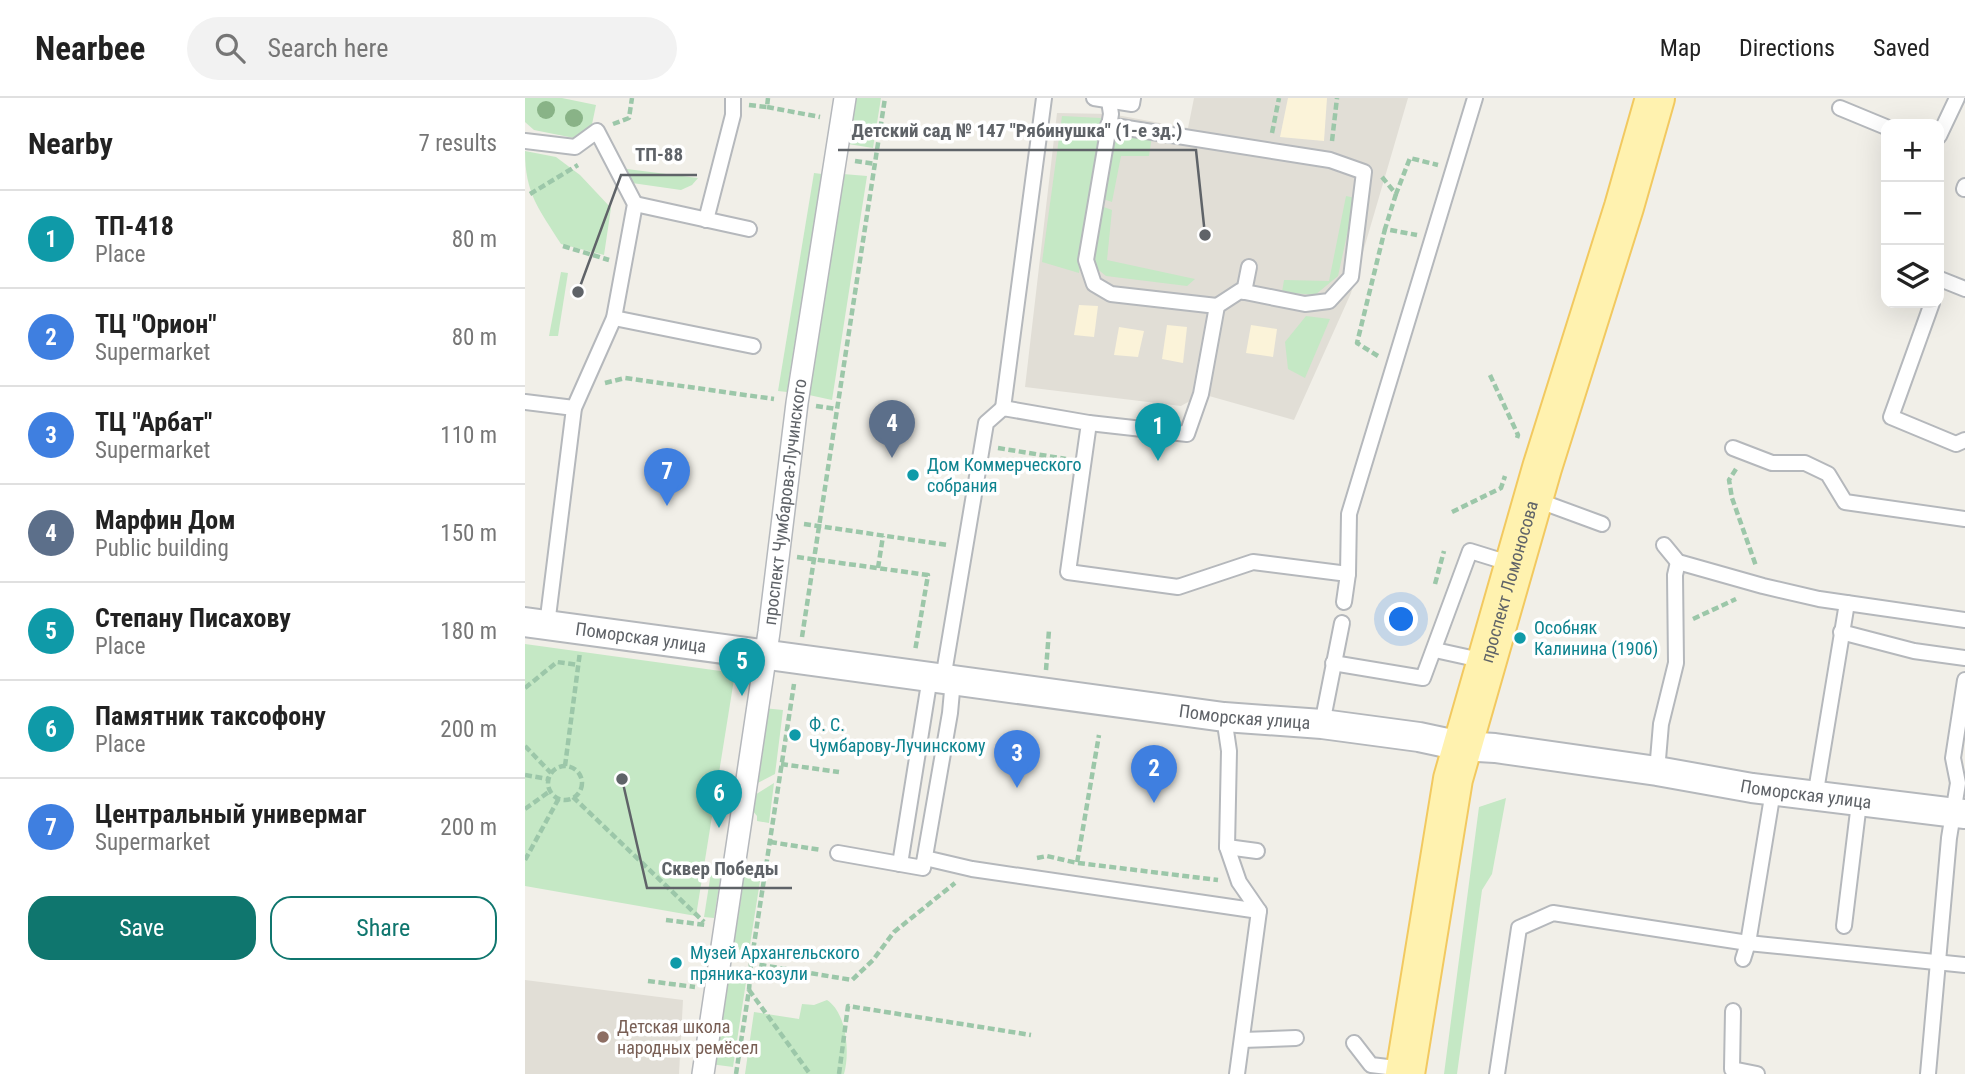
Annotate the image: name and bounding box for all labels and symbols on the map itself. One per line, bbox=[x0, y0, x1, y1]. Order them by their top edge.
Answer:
callout: Детский сад № 147 "Рябинушка" (1-е зд.) bbox=[838, 110, 1196, 150]
text: Детский сад № 147 "Рябинушка" (1-е зд.) bbox=[852, 119, 1182, 142]
callout: ТП-88 bbox=[621, 135, 697, 175]
text: ТП-88 bbox=[635, 143, 683, 166]
street label: проспект Чумбарова-Лучинского bbox=[759, 377, 811, 626]
pin: 4 bbox=[869, 400, 915, 458]
pin: 1 bbox=[1135, 403, 1181, 461]
pin: 7 bbox=[644, 448, 690, 506]
place label: Дом Коммерческого собрания bbox=[927, 454, 1082, 496]
marker: Дом Коммерческого собрания bbox=[905, 467, 921, 483]
street label: проспект Ломоносова bbox=[1476, 498, 1542, 665]
your location bbox=[1384, 602, 1418, 636]
place label: Особняк Калинина (1906) bbox=[1534, 617, 1658, 660]
street label: Поморская улица bbox=[574, 618, 708, 657]
marker: Особняк Калинина (1906) bbox=[1512, 630, 1528, 646]
pin: 5 bbox=[719, 638, 765, 696]
street label: Поморская улица bbox=[1178, 700, 1311, 733]
place label: Ф. С. Чумбарову-Лучинскому bbox=[809, 714, 986, 756]
marker: Ф. С. Чумбарову-Лучинскому bbox=[787, 727, 803, 743]
pin: 3 bbox=[994, 730, 1040, 788]
pin: 2 bbox=[1131, 745, 1177, 803]
pin: 6 bbox=[696, 770, 742, 828]
street label: Поморская улица bbox=[1739, 775, 1873, 812]
callout: Сквер Победы bbox=[647, 848, 792, 888]
text: Сквер Победы bbox=[661, 857, 779, 880]
place label: Музей Архангельского пряника-козули bbox=[690, 942, 860, 984]
marker: Музей Архангельского пряника-козули bbox=[668, 955, 684, 971]
place label: Детская школа народных ремёсел bbox=[617, 1016, 758, 1058]
marker: Детская школа народных ремёсел bbox=[595, 1029, 611, 1045]

